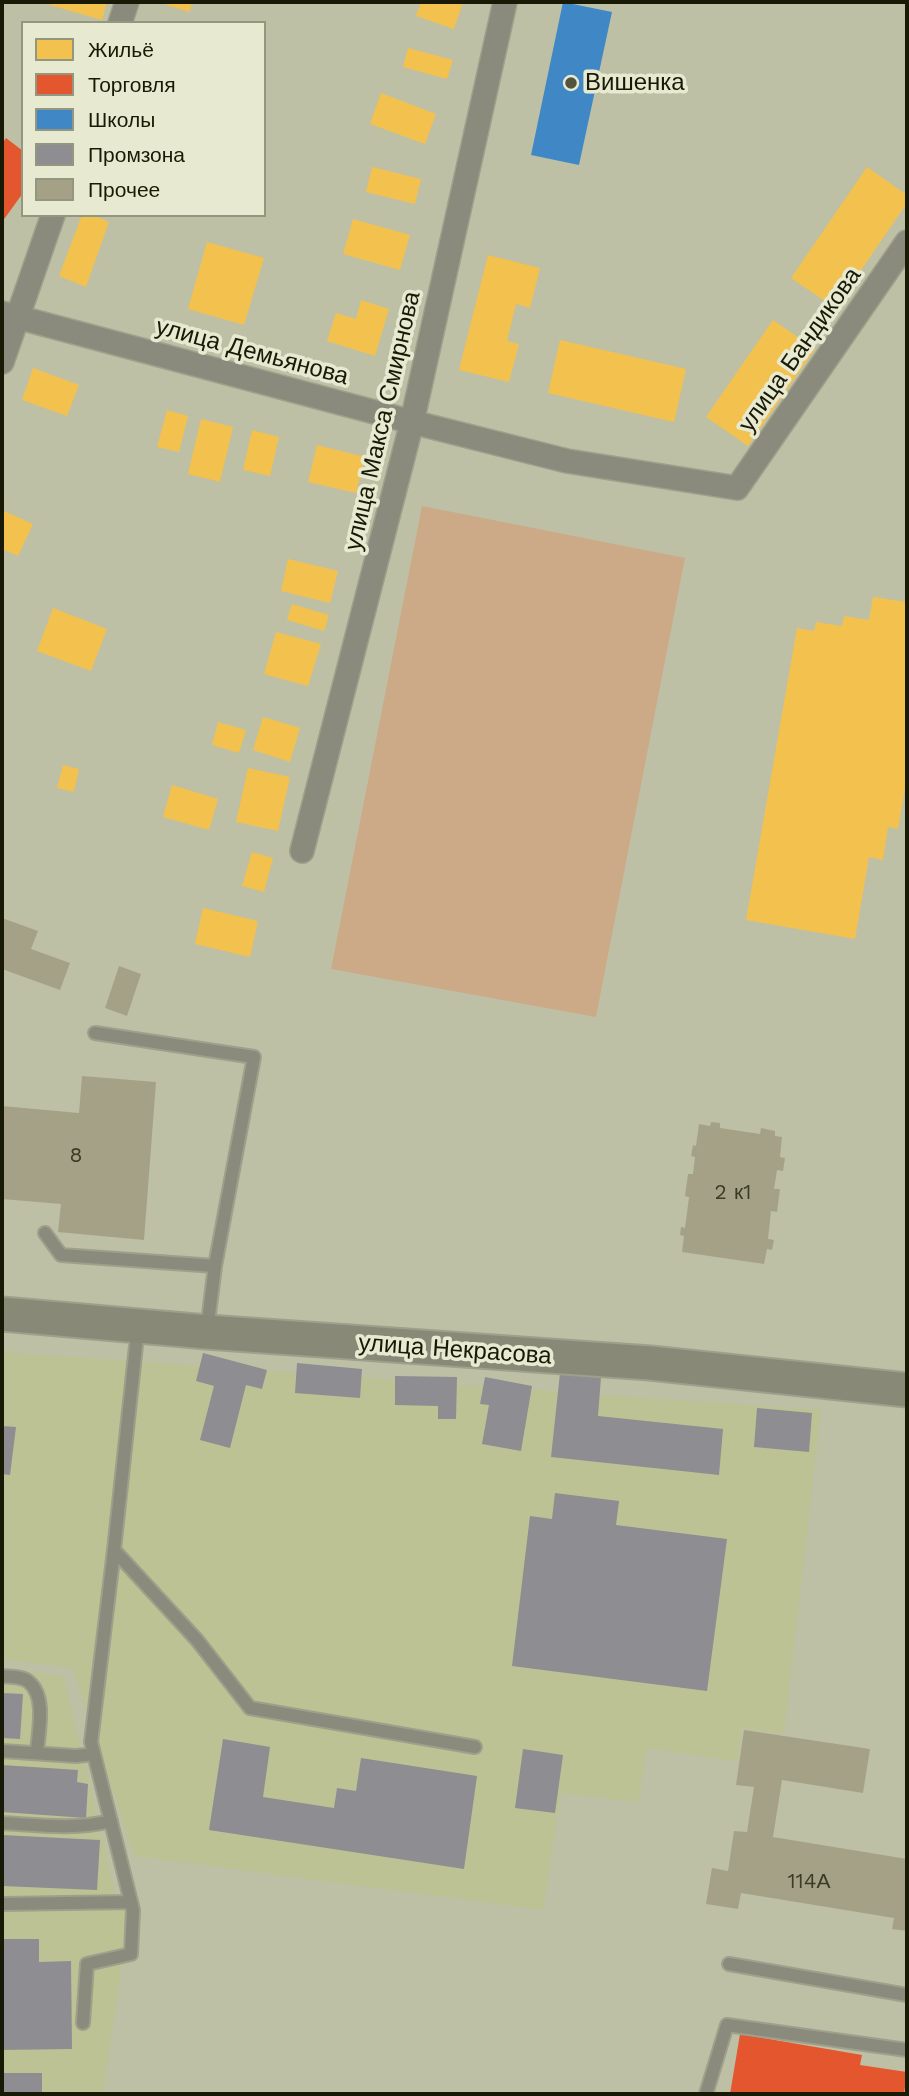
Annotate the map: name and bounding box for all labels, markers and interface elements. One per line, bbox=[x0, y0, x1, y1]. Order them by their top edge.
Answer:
legend bbox=[21, 21, 266, 217]
text: Жильё bbox=[88, 37, 154, 62]
place label: Вишенка bbox=[585, 69, 685, 97]
text: Торговля bbox=[88, 72, 176, 97]
marker: Вишенка bbox=[563, 75, 579, 91]
text: Школы bbox=[88, 107, 155, 132]
text: Промзона bbox=[88, 142, 185, 167]
text: Прочее bbox=[88, 177, 160, 202]
street label: улица Бандикова bbox=[733, 262, 867, 438]
street label: улица Макса Смирнова bbox=[339, 289, 427, 553]
street label: улица Демьянова bbox=[153, 312, 351, 392]
house number: 8 bbox=[70, 1143, 82, 1169]
house number: 2 к1 bbox=[715, 1180, 751, 1206]
street label: улица Некрасова bbox=[357, 1329, 553, 1371]
house number: 114А bbox=[787, 1869, 831, 1895]

